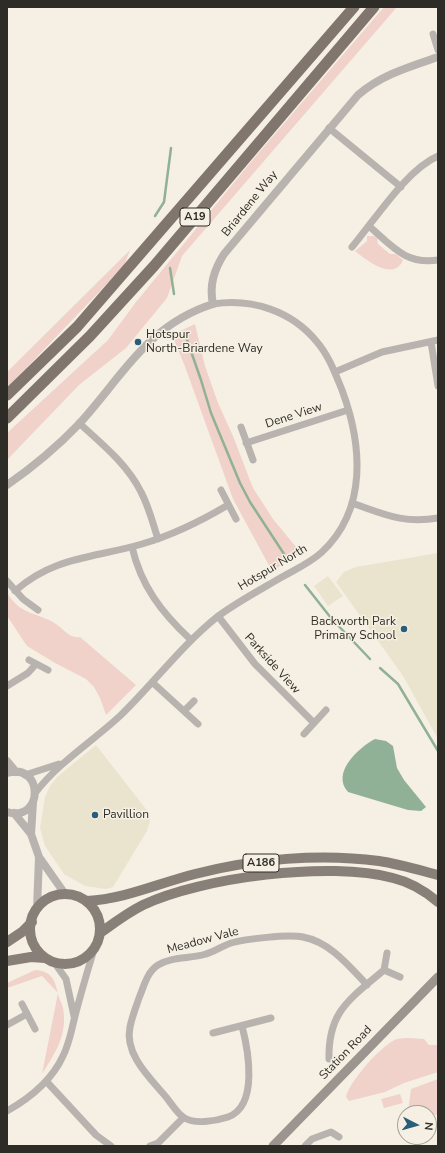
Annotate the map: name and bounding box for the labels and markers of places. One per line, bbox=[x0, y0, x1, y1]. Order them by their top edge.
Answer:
place label: Hotspur North-Briardene Way bbox=[146, 328, 263, 356]
marker: Hotspur North-Briardene Way bbox=[133, 337, 143, 347]
place label: Backworth Park Primary School bbox=[311, 615, 396, 643]
marker: Backworth Park Primary School bbox=[399, 624, 409, 634]
place label: Pavillion bbox=[103, 808, 149, 822]
marker: Pavillion bbox=[90, 810, 100, 820]

